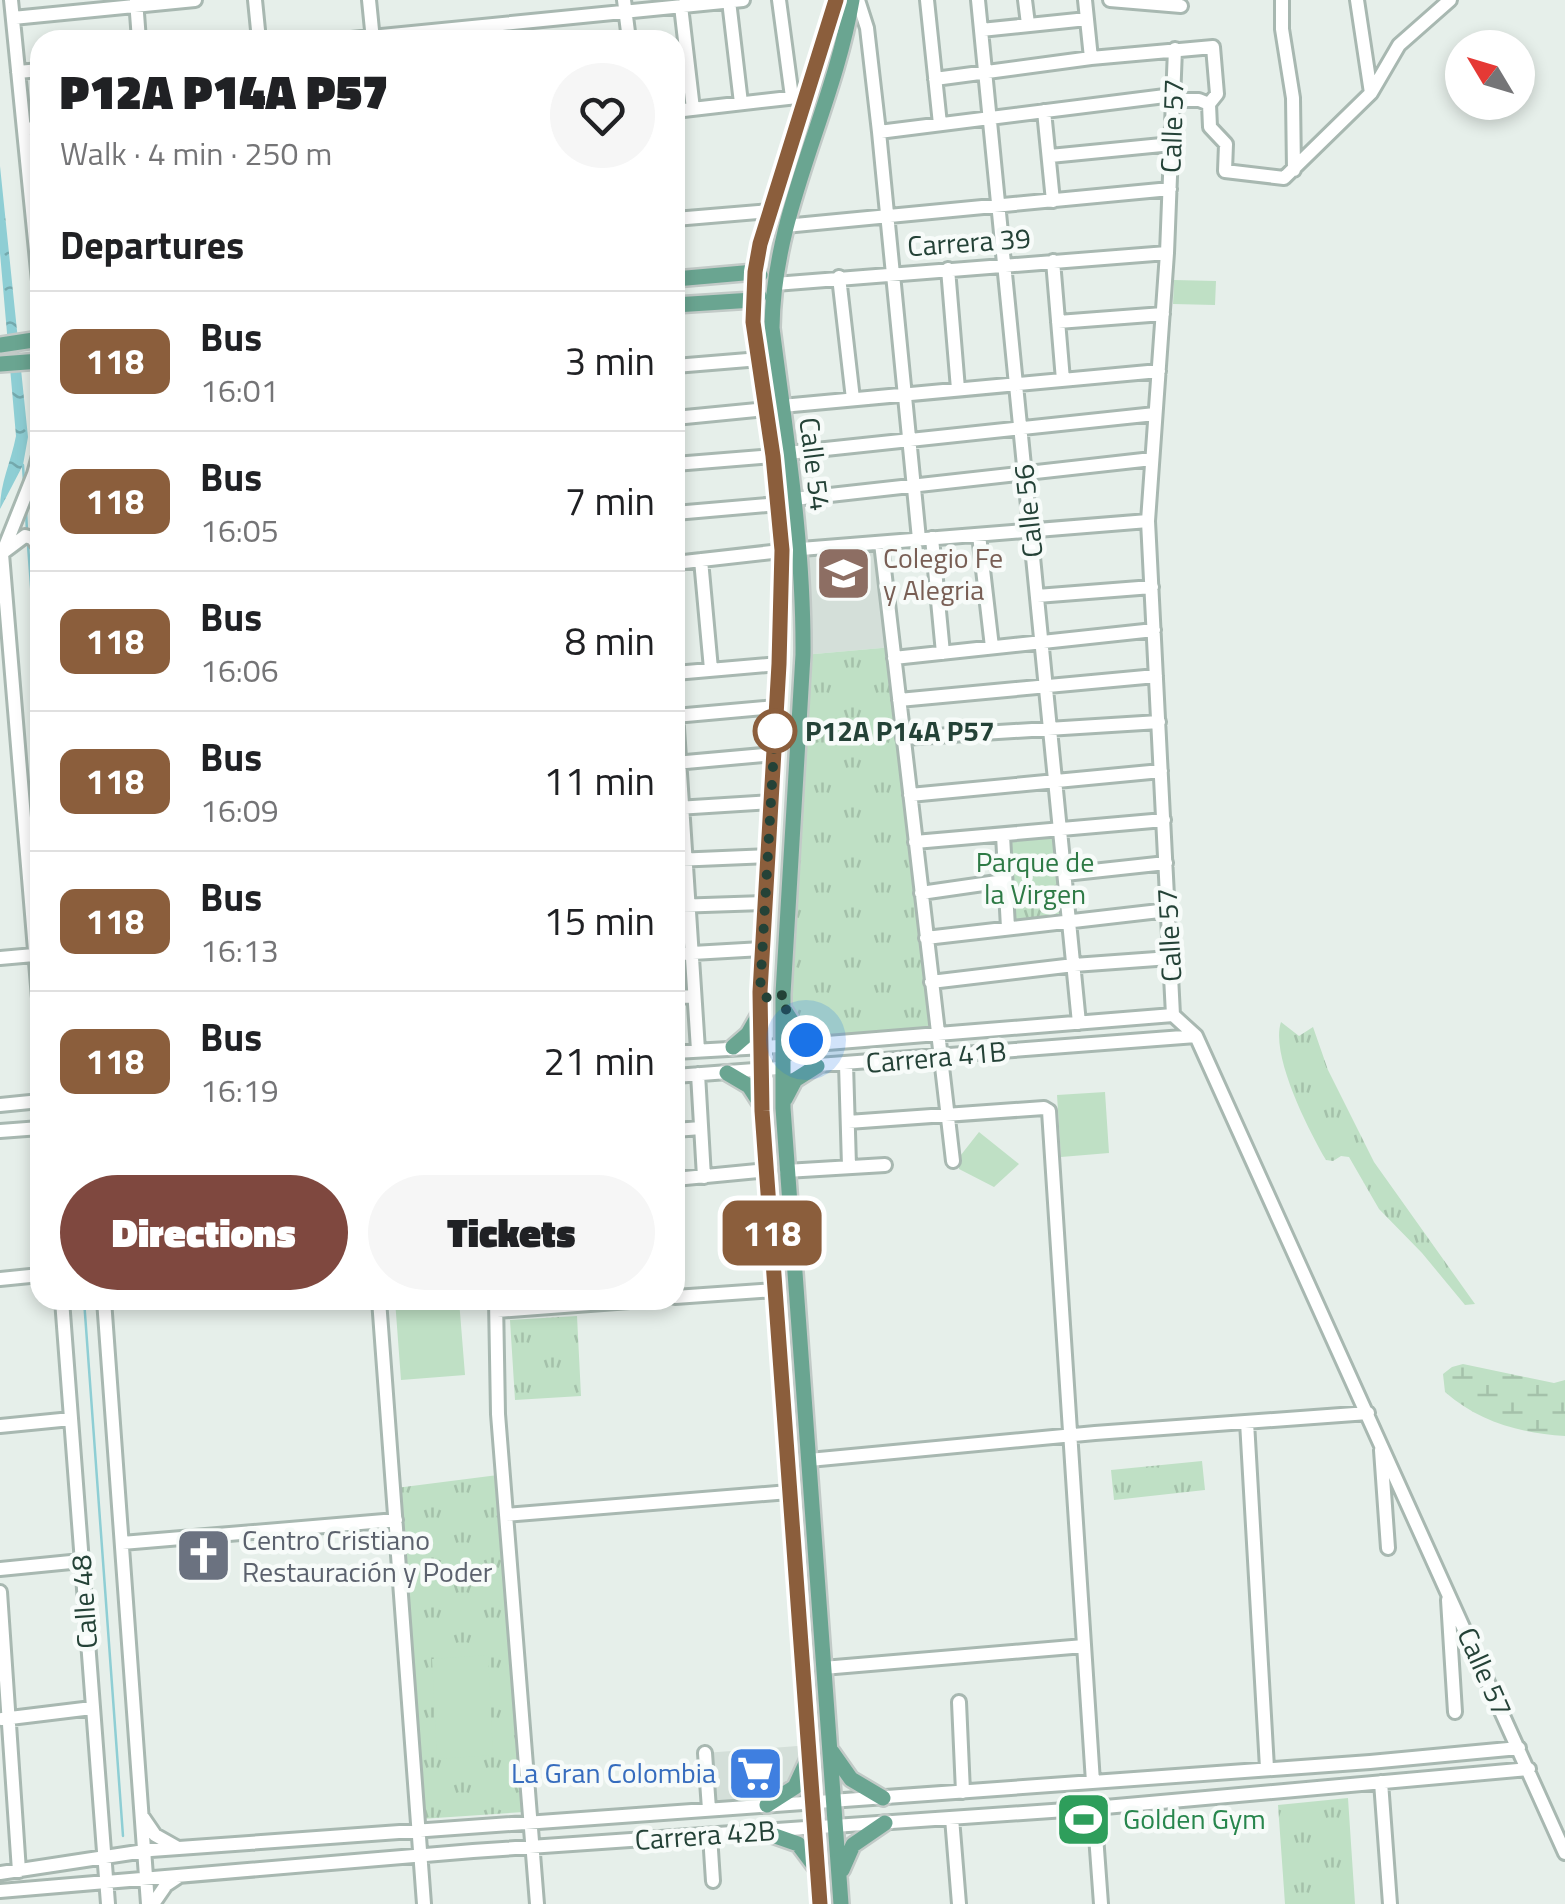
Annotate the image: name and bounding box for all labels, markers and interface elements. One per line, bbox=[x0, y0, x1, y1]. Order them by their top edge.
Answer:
north arrow bbox=[1445, 30, 1535, 120]
map controls bbox=[1445, 30, 1535, 120]
text: P12A P14A P57 bbox=[60, 55, 389, 128]
button: heart bbox=[550, 63, 655, 168]
street label: Calle 57 bbox=[1148, 78, 1195, 174]
text: Walk · 4 min · 250 m bbox=[60, 129, 332, 177]
text: Departures bbox=[60, 216, 244, 274]
street label: Carrera 39 bbox=[906, 216, 1032, 267]
text: Bus bbox=[200, 308, 262, 366]
text: 3 min bbox=[565, 332, 655, 390]
text: 118 bbox=[86, 334, 144, 388]
text: 16:01 bbox=[200, 366, 279, 414]
street label: Calle 54 bbox=[788, 415, 843, 513]
text: Bus bbox=[200, 448, 262, 506]
street label: Calle 56 bbox=[1001, 462, 1054, 560]
text: 7 min bbox=[565, 472, 655, 530]
text: 118 bbox=[86, 474, 144, 528]
text: 16:05 bbox=[200, 506, 279, 554]
place label: Colegio Fe y Alegria bbox=[883, 536, 1003, 611]
school or university icon: Colegio Fe y Alegria bbox=[814, 544, 874, 604]
text: Bus bbox=[200, 588, 262, 646]
text: 8 min bbox=[565, 612, 655, 670]
text: 118 bbox=[86, 614, 144, 668]
text: 16:06 bbox=[200, 646, 279, 694]
place label: P12A P14A P57 bbox=[805, 709, 995, 752]
marker: P12A P14A P57 bbox=[754, 710, 796, 752]
text: Bus bbox=[200, 728, 262, 786]
text: 11 min bbox=[544, 752, 655, 810]
text: 118 bbox=[86, 754, 144, 808]
text: 16:09 bbox=[200, 786, 279, 834]
park label: Parque de la Virgen bbox=[976, 840, 1094, 915]
text: Bus bbox=[200, 868, 262, 926]
street label: Calle 57 bbox=[1145, 887, 1192, 983]
text: 15 min bbox=[544, 892, 655, 950]
text: 118 bbox=[86, 894, 144, 948]
text: 16:13 bbox=[200, 926, 279, 974]
text: Bus bbox=[200, 1008, 262, 1066]
your location bbox=[781, 1015, 831, 1065]
street label: Carrera 41B bbox=[864, 1029, 1008, 1084]
text: 21 min bbox=[544, 1032, 655, 1090]
text: 118 bbox=[86, 1034, 144, 1088]
text: 16:19 bbox=[200, 1066, 279, 1114]
button: Directions bbox=[60, 1175, 348, 1290]
button: Tickets bbox=[368, 1175, 655, 1290]
line badge: 118 bbox=[714, 1200, 830, 1266]
text: 118 bbox=[743, 1206, 801, 1260]
place label: Centro Cristiano Restauración y Poder bbox=[242, 1518, 493, 1593]
church icon: Centro Cristiano Restauración y Poder bbox=[173, 1526, 233, 1586]
street label: Calle 48 bbox=[59, 1554, 108, 1650]
street label: Calle 57 bbox=[1447, 1620, 1524, 1723]
supermarket icon: La Gran Colombia bbox=[725, 1743, 785, 1803]
place label: La Gran Colombia bbox=[511, 1751, 716, 1794]
sports icon: Golden Gym bbox=[1054, 1789, 1114, 1849]
place label: Golden Gym bbox=[1123, 1797, 1266, 1840]
street label: Carrera 42B bbox=[633, 1808, 777, 1861]

